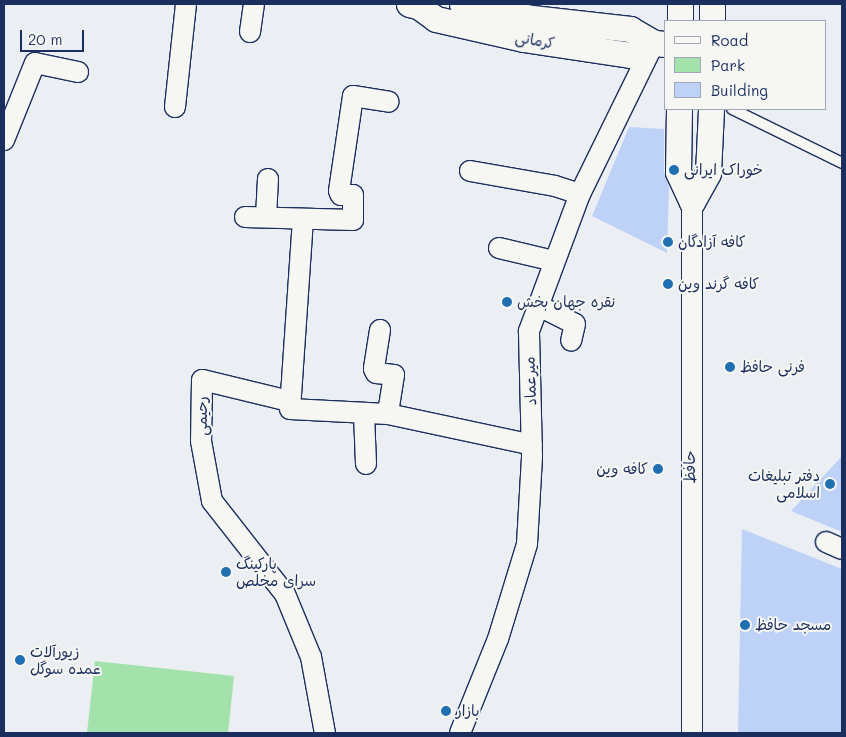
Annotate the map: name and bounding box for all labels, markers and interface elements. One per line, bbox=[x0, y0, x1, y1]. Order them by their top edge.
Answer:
scale bar bbox=[22, 20, 86, 52]
legend bbox=[664, 20, 826, 110]
street label: کرمانی bbox=[514, 28, 556, 52]
text: 20 m bbox=[28, 29, 62, 49]
text: Road bbox=[711, 30, 748, 50]
text: Park bbox=[711, 55, 745, 75]
text: Building bbox=[711, 80, 768, 100]
place label: خوراک ایرانی bbox=[684, 161, 763, 179]
marker: خوراک ایرانی bbox=[668, 164, 680, 176]
place label: کافه آزادگان bbox=[678, 233, 746, 251]
marker: کافه آزادگان bbox=[662, 236, 674, 248]
place label: کافه گرند وین bbox=[678, 275, 759, 293]
marker: کافه گرند وین bbox=[662, 278, 674, 290]
place label: نقره جهان بخش bbox=[517, 293, 615, 311]
marker: نقره جهان بخش bbox=[501, 296, 513, 308]
street label: میرعماد bbox=[520, 356, 540, 406]
place label: فرنی حافظ bbox=[740, 358, 805, 376]
marker: فرنی حافظ bbox=[724, 361, 736, 373]
street label: رحیمی bbox=[193, 396, 211, 436]
street label: حافظ bbox=[681, 451, 699, 483]
place label: کافه وین bbox=[596, 460, 648, 478]
marker: کافه وین bbox=[652, 463, 664, 475]
place label: دفتر تبلیغات اسلامی bbox=[748, 466, 820, 501]
marker: دفتر تبلیغات اسلامی bbox=[824, 478, 836, 490]
place label: پارکینگ سرای مخلص bbox=[236, 554, 316, 589]
marker: پارکینگ سرای مخلص bbox=[220, 566, 232, 578]
place label: مسجد حافظ bbox=[755, 616, 831, 634]
marker: مسجد حافظ bbox=[739, 619, 751, 631]
place label: زیورآلات عمده سوگل bbox=[30, 642, 101, 677]
marker: زیورآلات عمده سوگل bbox=[14, 654, 26, 666]
place label: بازار bbox=[456, 702, 480, 720]
marker: بازار bbox=[440, 705, 452, 717]

